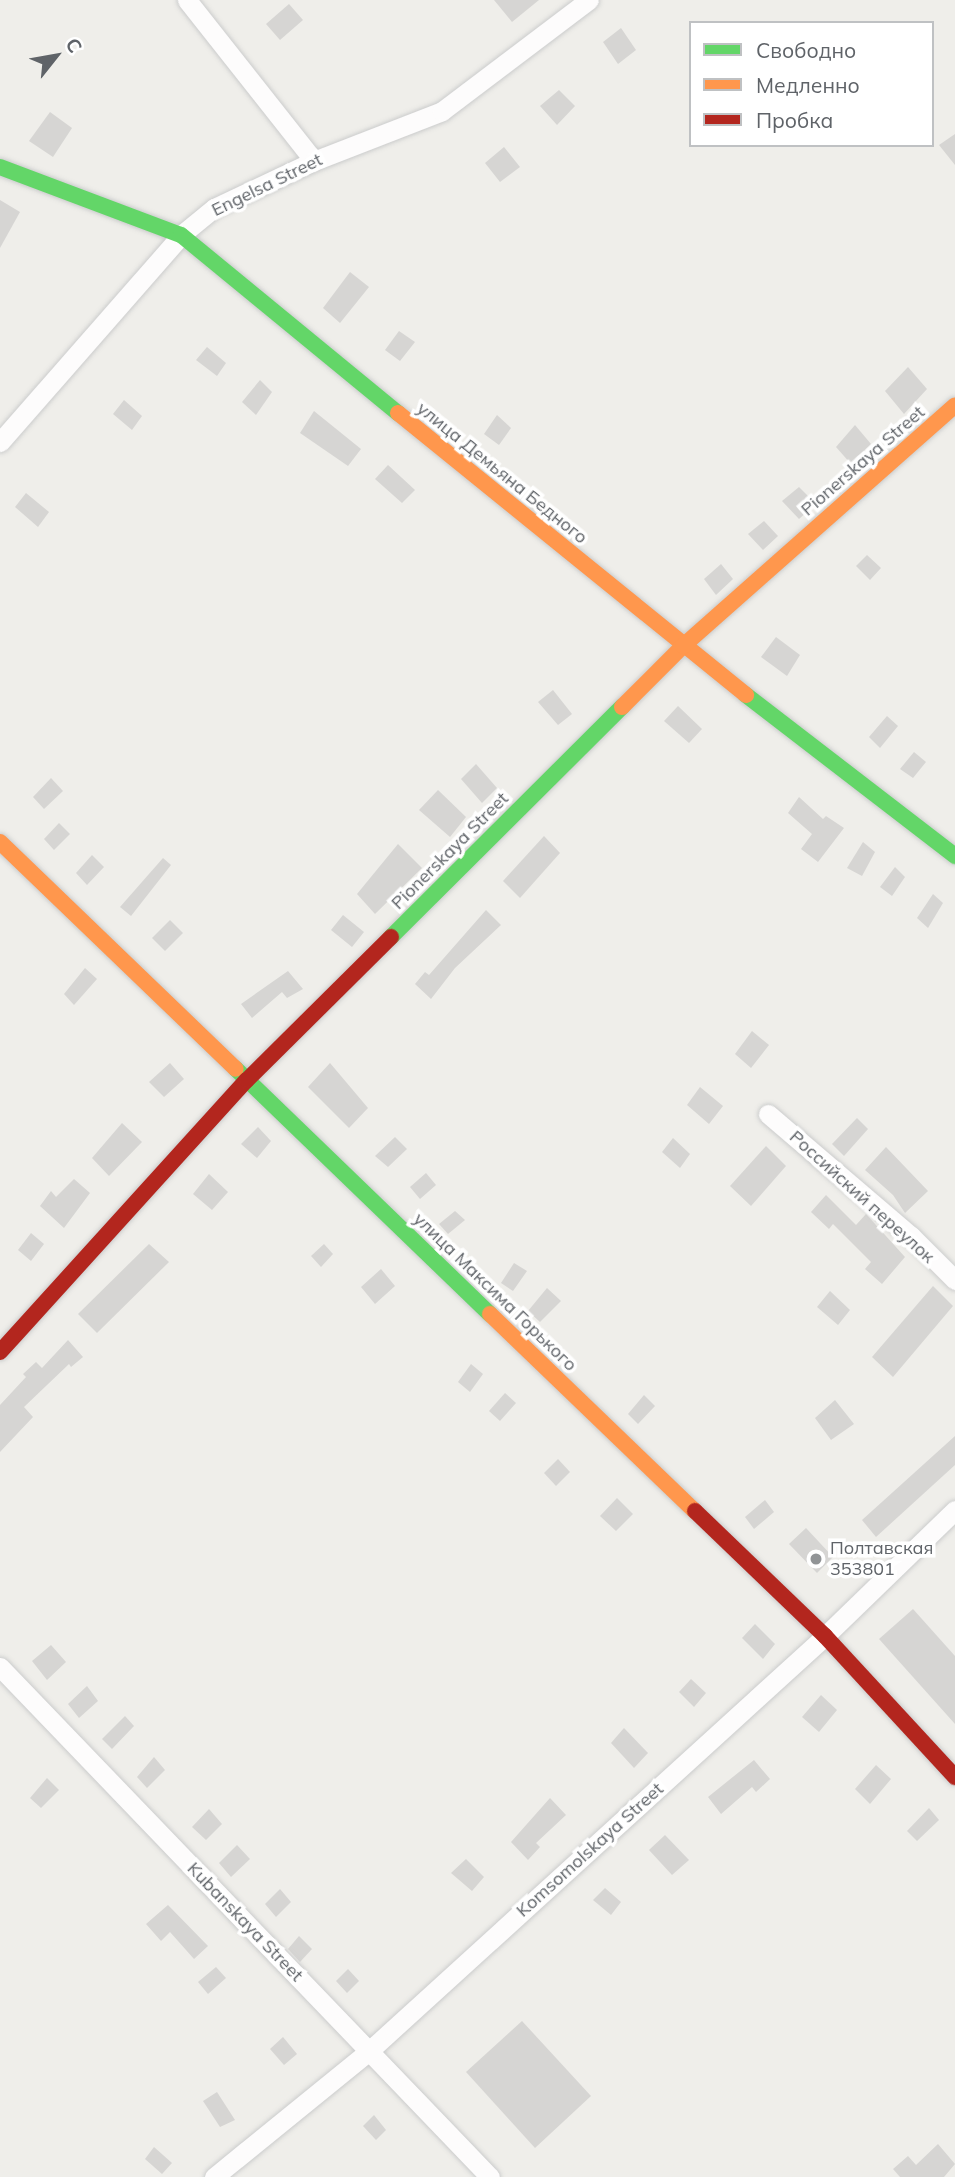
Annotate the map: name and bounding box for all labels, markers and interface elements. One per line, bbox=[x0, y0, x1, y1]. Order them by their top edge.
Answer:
north arrow bbox=[21, 21, 91, 91]
legend bbox=[689, 21, 934, 147]
text: С bbox=[60, 33, 88, 57]
text: Свободно bbox=[756, 37, 856, 63]
text: Медленно bbox=[756, 72, 860, 98]
text: Пробка bbox=[756, 107, 833, 133]
street label: Engelsa Street bbox=[208, 149, 326, 221]
street label: улица Демьяна Бедного bbox=[412, 398, 592, 548]
street label: Pionerskaya Street bbox=[797, 402, 929, 520]
street label: Pionerskaya Street bbox=[387, 788, 513, 914]
street label: Российский переулок bbox=[785, 1126, 939, 1268]
street label: улица Максима Горького bbox=[409, 1208, 581, 1376]
place label: Полтавская 353801 bbox=[830, 1538, 933, 1580]
marker: Полтавская 353801 bbox=[808, 1551, 824, 1567]
street label: Komsomolskaya Street bbox=[512, 1778, 668, 1922]
street label: Kubanskaya Street bbox=[183, 1858, 307, 1986]

